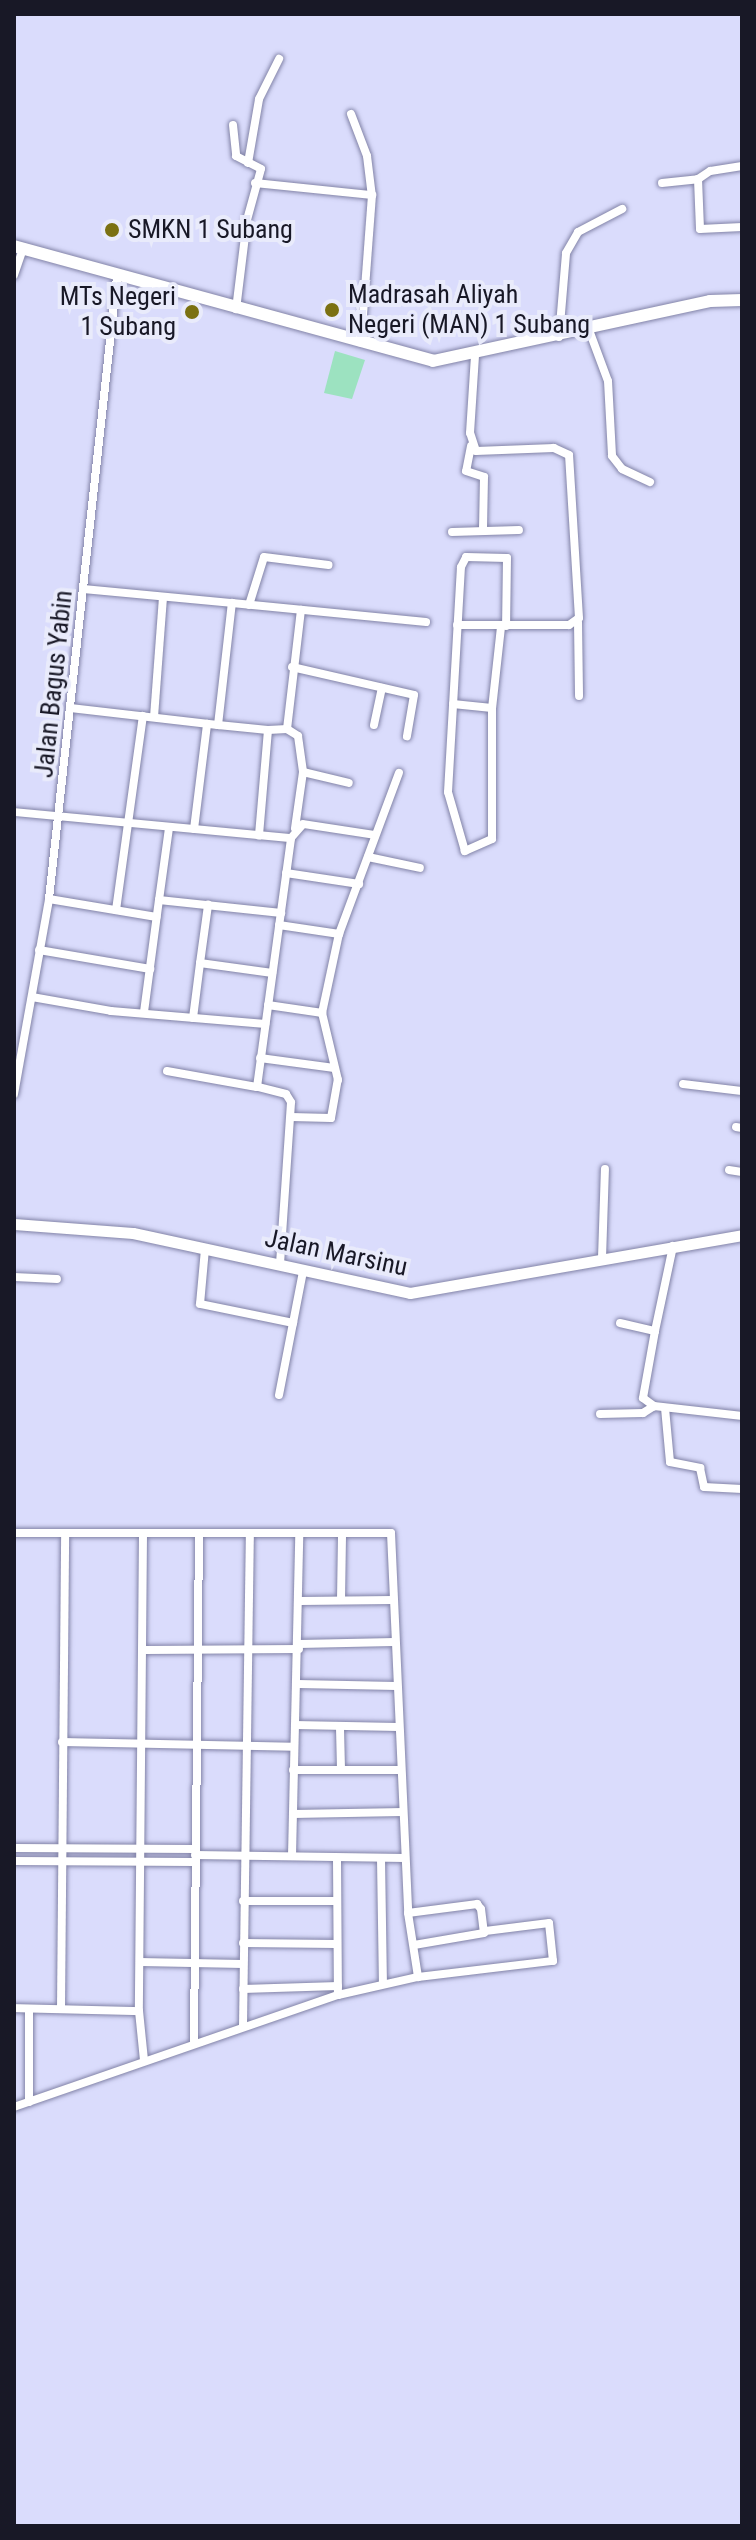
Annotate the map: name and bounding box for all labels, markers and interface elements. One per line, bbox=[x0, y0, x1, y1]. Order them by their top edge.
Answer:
place label: SMKN 1 Subang bbox=[128, 214, 293, 246]
marker: SMKN 1 Subang bbox=[103, 221, 121, 239]
place label: Madrasah Aliyah Negeri (MAN) 1 Subang bbox=[348, 279, 590, 340]
place label: MTs Negeri 1 Subang bbox=[60, 281, 176, 342]
marker: Madrasah Aliyah Negeri (MAN) 1 Subang bbox=[323, 301, 341, 319]
marker: MTs Negeri 1 Subang bbox=[183, 303, 201, 321]
street label: Jalan Bagus Yabin bbox=[29, 589, 79, 779]
street label: Jalan Marsinu bbox=[262, 1223, 410, 1283]

